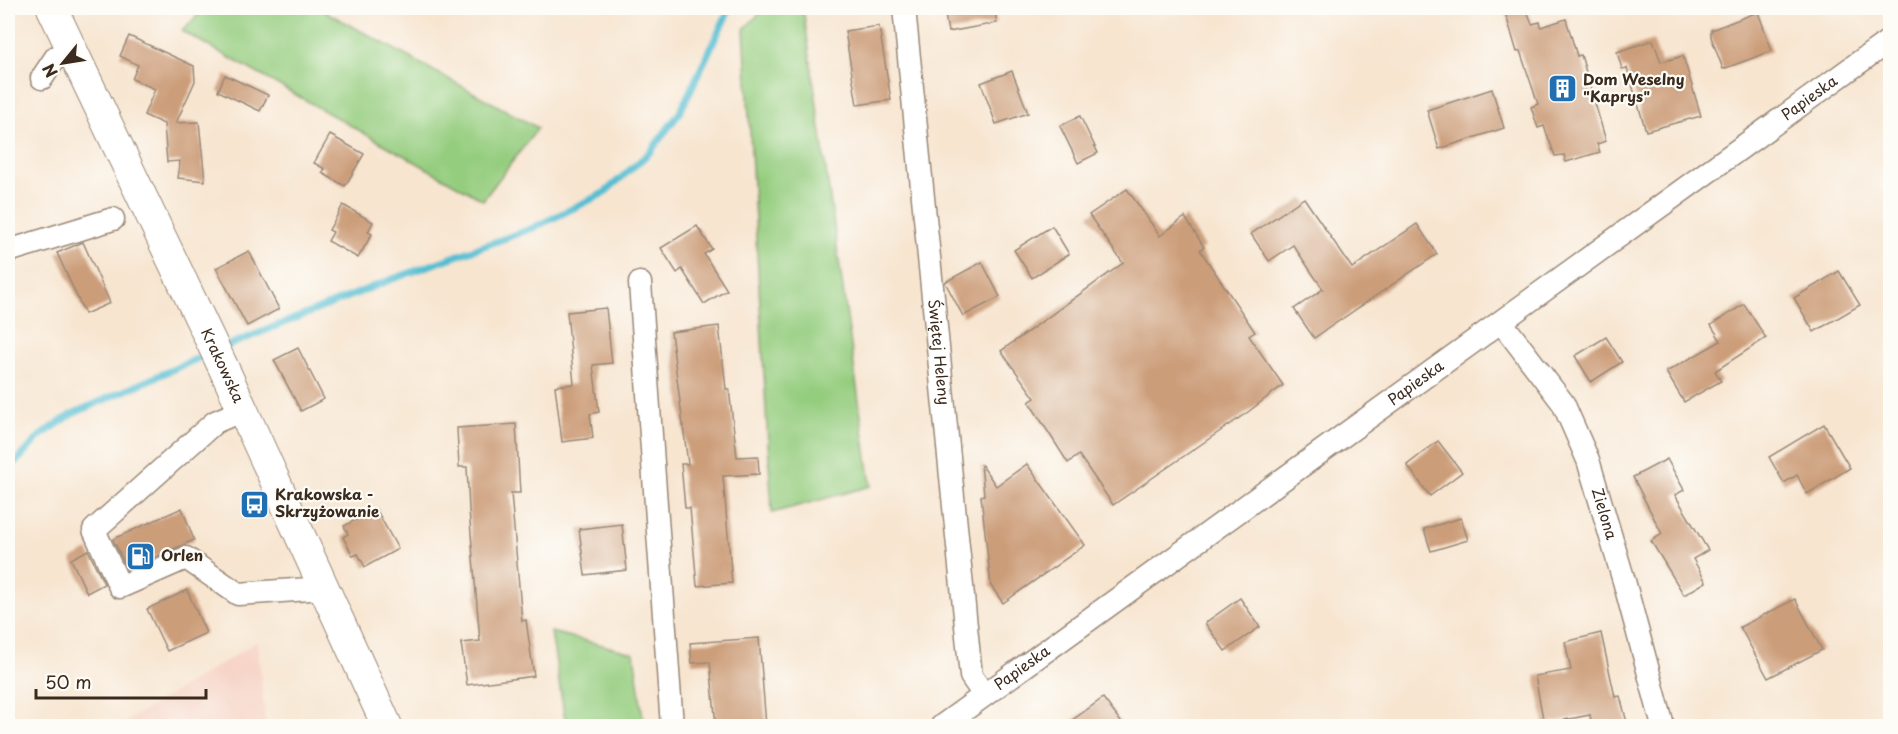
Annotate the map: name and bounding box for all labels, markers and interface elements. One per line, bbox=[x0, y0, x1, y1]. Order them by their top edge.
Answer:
north arrow bbox=[33, 33, 93, 93]
text: N bbox=[36, 60, 63, 82]
place label: Dom Weselny "Kaprys" bbox=[1583, 67, 1685, 107]
street label: Papieska bbox=[1776, 68, 1842, 125]
building icon: Dom Weselny "Kaprys" bbox=[1546, 73, 1578, 105]
street label: Świętej Heleny bbox=[923, 298, 957, 406]
street label: Krakowska bbox=[196, 324, 251, 407]
street label: Papieska bbox=[1382, 353, 1448, 410]
place label: Krakowska - Skrzyżowanie bbox=[275, 482, 379, 522]
street label: Zielona bbox=[1587, 485, 1624, 543]
bus stop icon: Krakowska - Skrzyżowanie bbox=[238, 488, 270, 520]
fuel station icon: Orlen bbox=[124, 540, 156, 572]
place label: Orlen bbox=[161, 543, 203, 566]
street label: Papieska bbox=[989, 638, 1055, 695]
scale bar bbox=[36, 662, 206, 700]
text: 50 m bbox=[45, 668, 92, 695]

